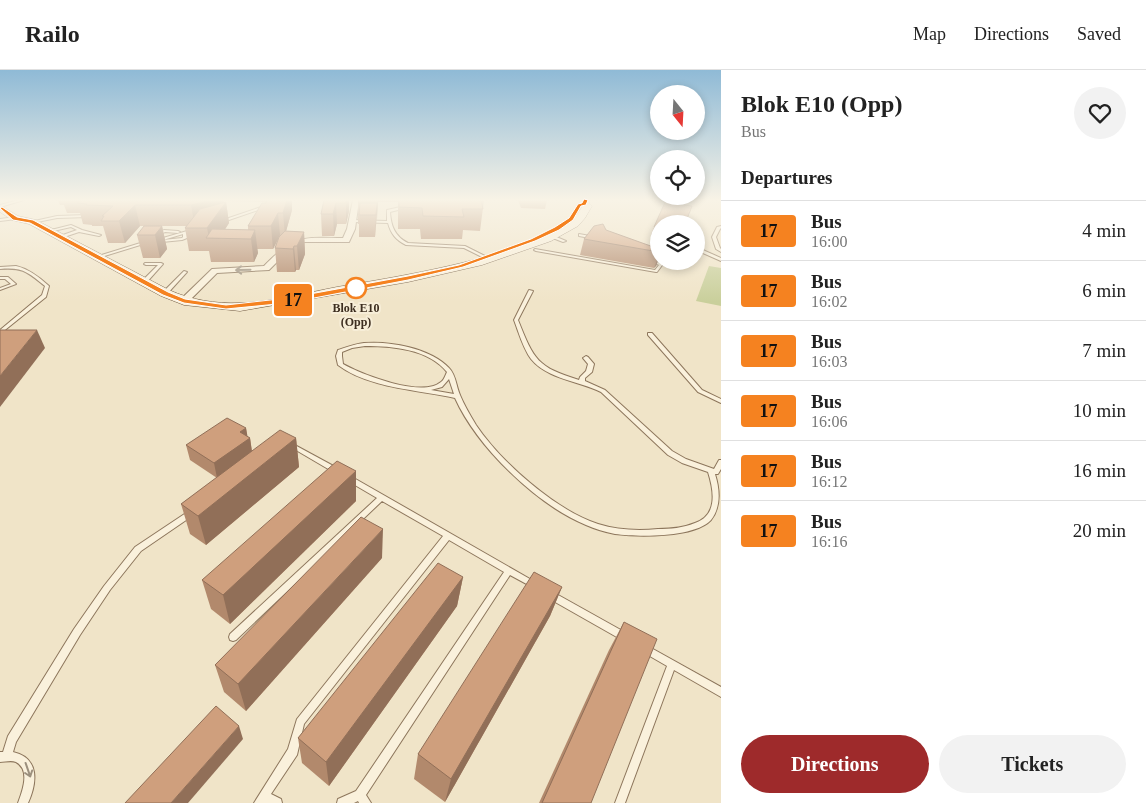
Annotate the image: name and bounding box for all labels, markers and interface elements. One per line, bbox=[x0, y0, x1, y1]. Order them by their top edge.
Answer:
text: Railo bbox=[25, 21, 80, 47]
text: Map bbox=[913, 24, 946, 44]
text: Directions bbox=[974, 24, 1049, 44]
text: Saved bbox=[1077, 24, 1121, 44]
north arrow bbox=[650, 85, 705, 140]
map controls bbox=[650, 85, 705, 270]
button: heart bbox=[1074, 87, 1126, 139]
text: Blok E10 (Opp) bbox=[741, 91, 902, 117]
text: Bus bbox=[741, 123, 766, 140]
button: locate bbox=[650, 150, 705, 205]
text: Departures bbox=[741, 167, 832, 188]
text: Bus bbox=[811, 211, 842, 232]
button: layers bbox=[650, 215, 705, 270]
text: 4 min bbox=[1082, 220, 1126, 241]
text: 17 bbox=[760, 221, 778, 241]
text: 16:00 bbox=[811, 233, 847, 250]
one-way arrow bbox=[236, 265, 252, 275]
text: Bus bbox=[811, 271, 842, 292]
marker: Blok E10 (Opp) bbox=[345, 277, 367, 299]
text: 6 min bbox=[1082, 280, 1126, 301]
text: 17 bbox=[760, 281, 778, 301]
line badge: 17 bbox=[270, 284, 316, 316]
text: 17 bbox=[284, 290, 302, 310]
text: 16:02 bbox=[811, 293, 847, 310]
place label: Blok E10 (Opp) bbox=[332, 301, 380, 329]
text: Bus bbox=[811, 331, 842, 352]
text: 7 min bbox=[1082, 340, 1126, 361]
text: 17 bbox=[760, 341, 778, 361]
text: 16:03 bbox=[811, 353, 847, 370]
text: Bus bbox=[811, 391, 842, 412]
text: 10 min bbox=[1073, 400, 1126, 421]
text: 17 bbox=[760, 401, 778, 421]
text: 16:06 bbox=[811, 413, 847, 430]
text: Bus bbox=[811, 451, 842, 472]
text: 16 min bbox=[1073, 460, 1126, 481]
text: 17 bbox=[760, 461, 778, 481]
text: 16:12 bbox=[811, 473, 847, 490]
text: Bus bbox=[811, 511, 842, 532]
text: 20 min bbox=[1073, 520, 1126, 541]
text: 17 bbox=[760, 521, 778, 541]
text: 16:16 bbox=[811, 533, 847, 550]
button: Directions bbox=[741, 735, 929, 793]
button: Tickets bbox=[939, 735, 1126, 793]
one-way arrow bbox=[23, 762, 33, 778]

